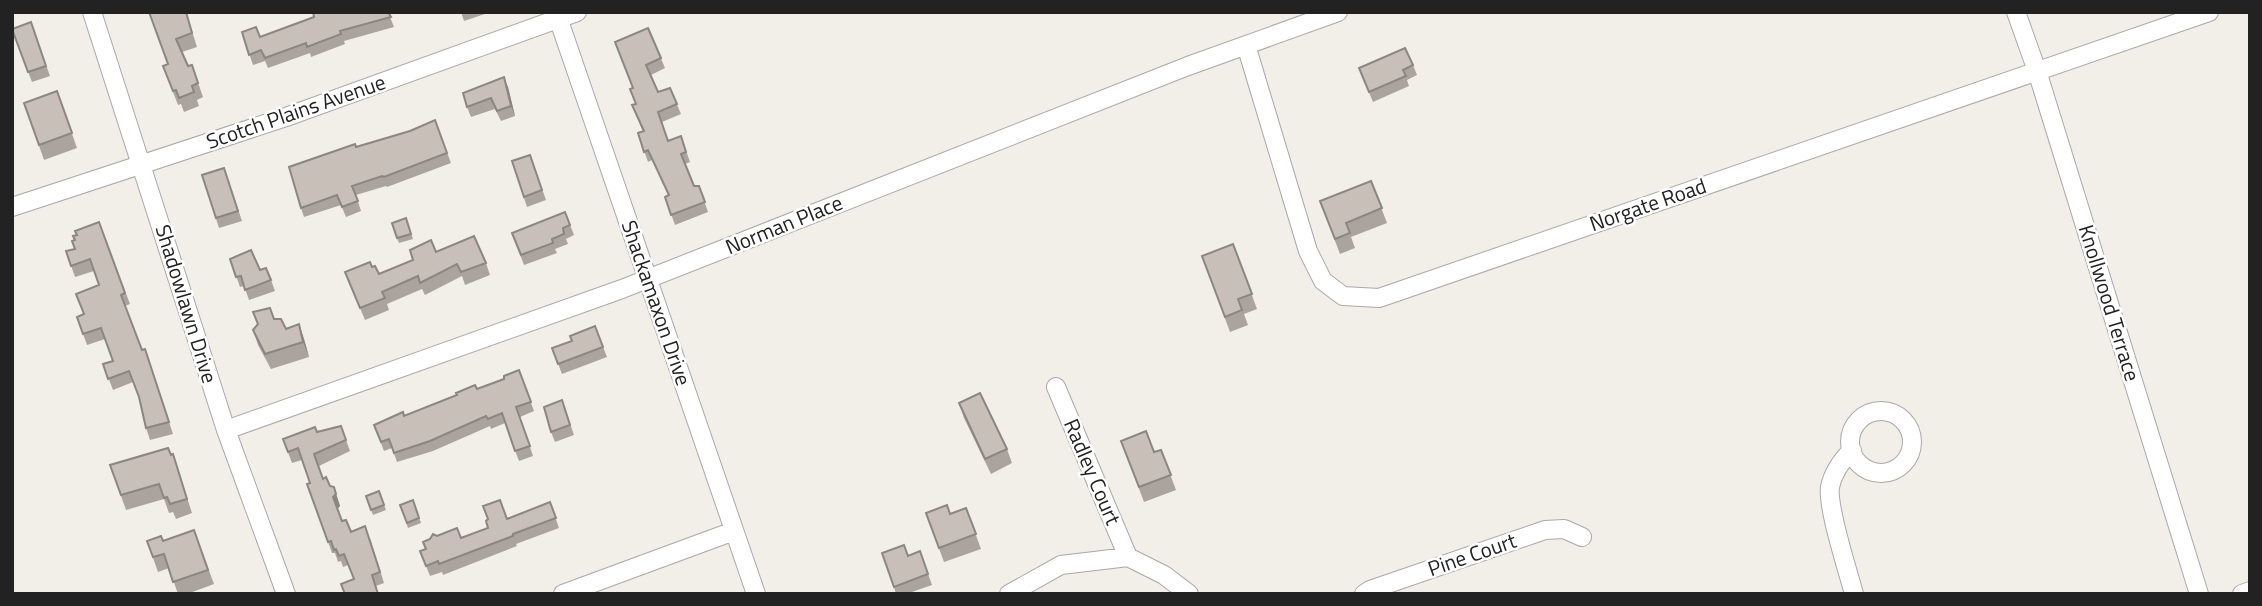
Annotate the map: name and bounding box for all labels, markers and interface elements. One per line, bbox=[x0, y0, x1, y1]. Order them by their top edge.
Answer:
street label: Scotch Plains Avenue bbox=[202, 65, 390, 157]
street label: Norgate Road bbox=[1585, 169, 1710, 239]
street label: Norman Place bbox=[720, 186, 847, 262]
street label: Shackamaxon Drive bbox=[614, 216, 700, 390]
street label: Shadowlawn Drive bbox=[148, 220, 226, 387]
street label: Knollwood Terrace bbox=[2071, 220, 2149, 385]
street label: Radley Court bbox=[1056, 413, 1130, 530]
street label: Pine Court bbox=[1423, 524, 1521, 584]

